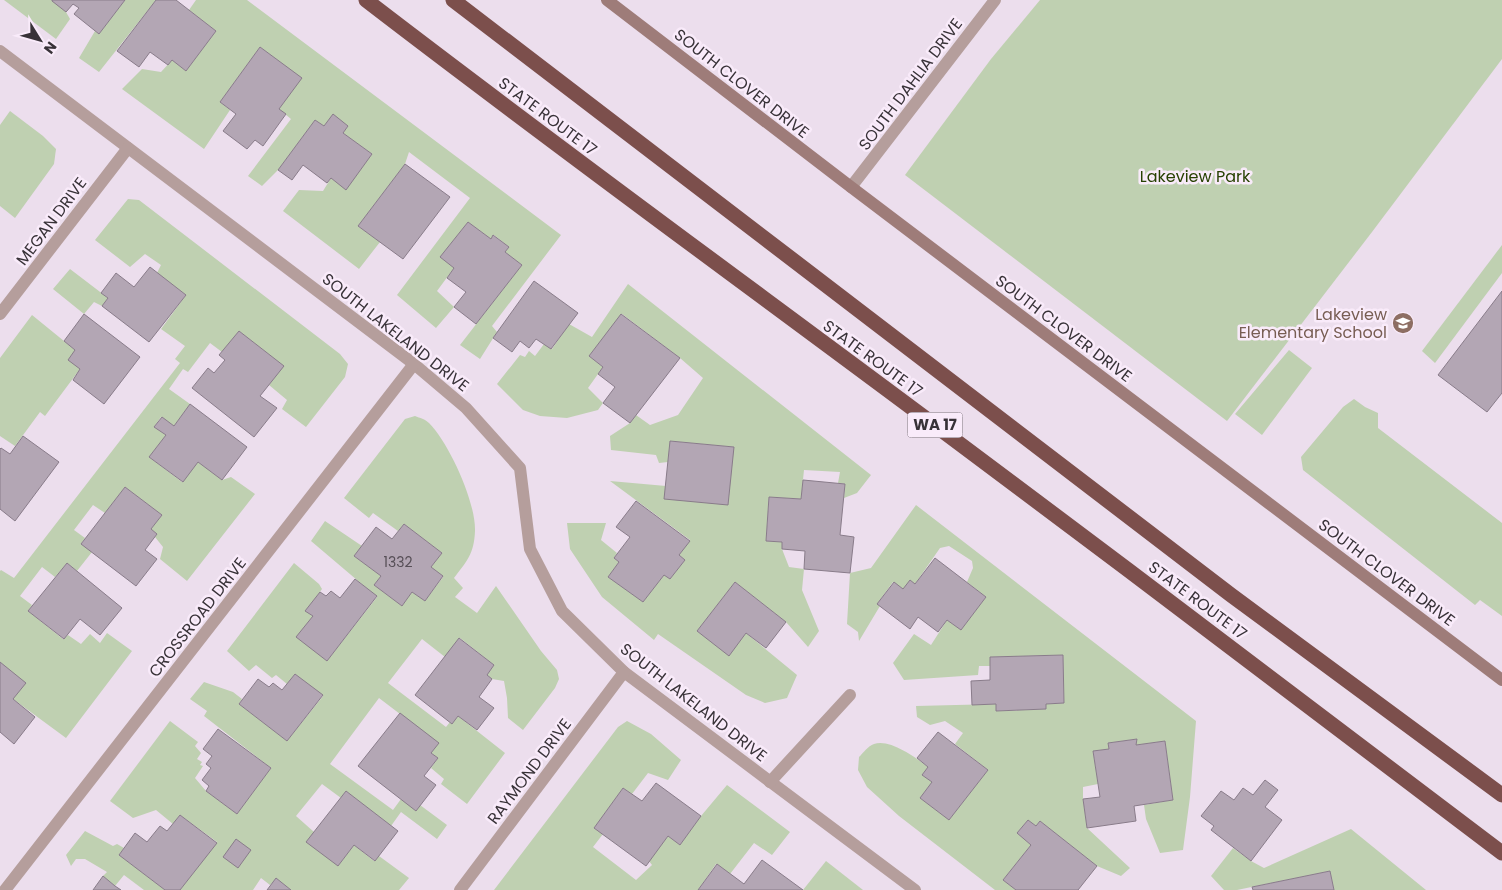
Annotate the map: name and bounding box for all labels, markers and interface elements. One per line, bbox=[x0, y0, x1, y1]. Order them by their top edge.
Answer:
street label: SOUTH DAHLIA DRIVE bbox=[853, 14, 968, 155]
north arrow bbox=[15, 15, 65, 65]
street label: SOUTH CLOVER DRIVE bbox=[669, 23, 814, 143]
text: N bbox=[39, 38, 62, 58]
street label: STATE ROUTE 17 bbox=[494, 72, 602, 161]
park label: Lakeview Park bbox=[1140, 165, 1251, 188]
street label: MEGAN DRIVE bbox=[11, 173, 92, 270]
street label: SOUTH LAKELAND DRIVE bbox=[317, 268, 474, 397]
street label: SOUTH CLOVER DRIVE bbox=[991, 269, 1137, 387]
place label: Lakeview Elementary School bbox=[1239, 303, 1387, 344]
school or university icon: Lakeview Elementary School bbox=[1391, 311, 1415, 335]
street label: STATE ROUTE 17 bbox=[818, 314, 927, 403]
road number: WA 17 bbox=[908, 412, 962, 438]
street label: SOUTH CLOVER DRIVE bbox=[1314, 513, 1460, 631]
house number: 1332 bbox=[383, 552, 413, 572]
street label: CROSSROAD DRIVE bbox=[143, 553, 251, 682]
street label: STATE ROUTE 17 bbox=[1144, 556, 1252, 645]
street label: SOUTH LAKELAND DRIVE bbox=[615, 638, 772, 767]
street label: RAYMOND DRIVE bbox=[482, 714, 577, 829]

